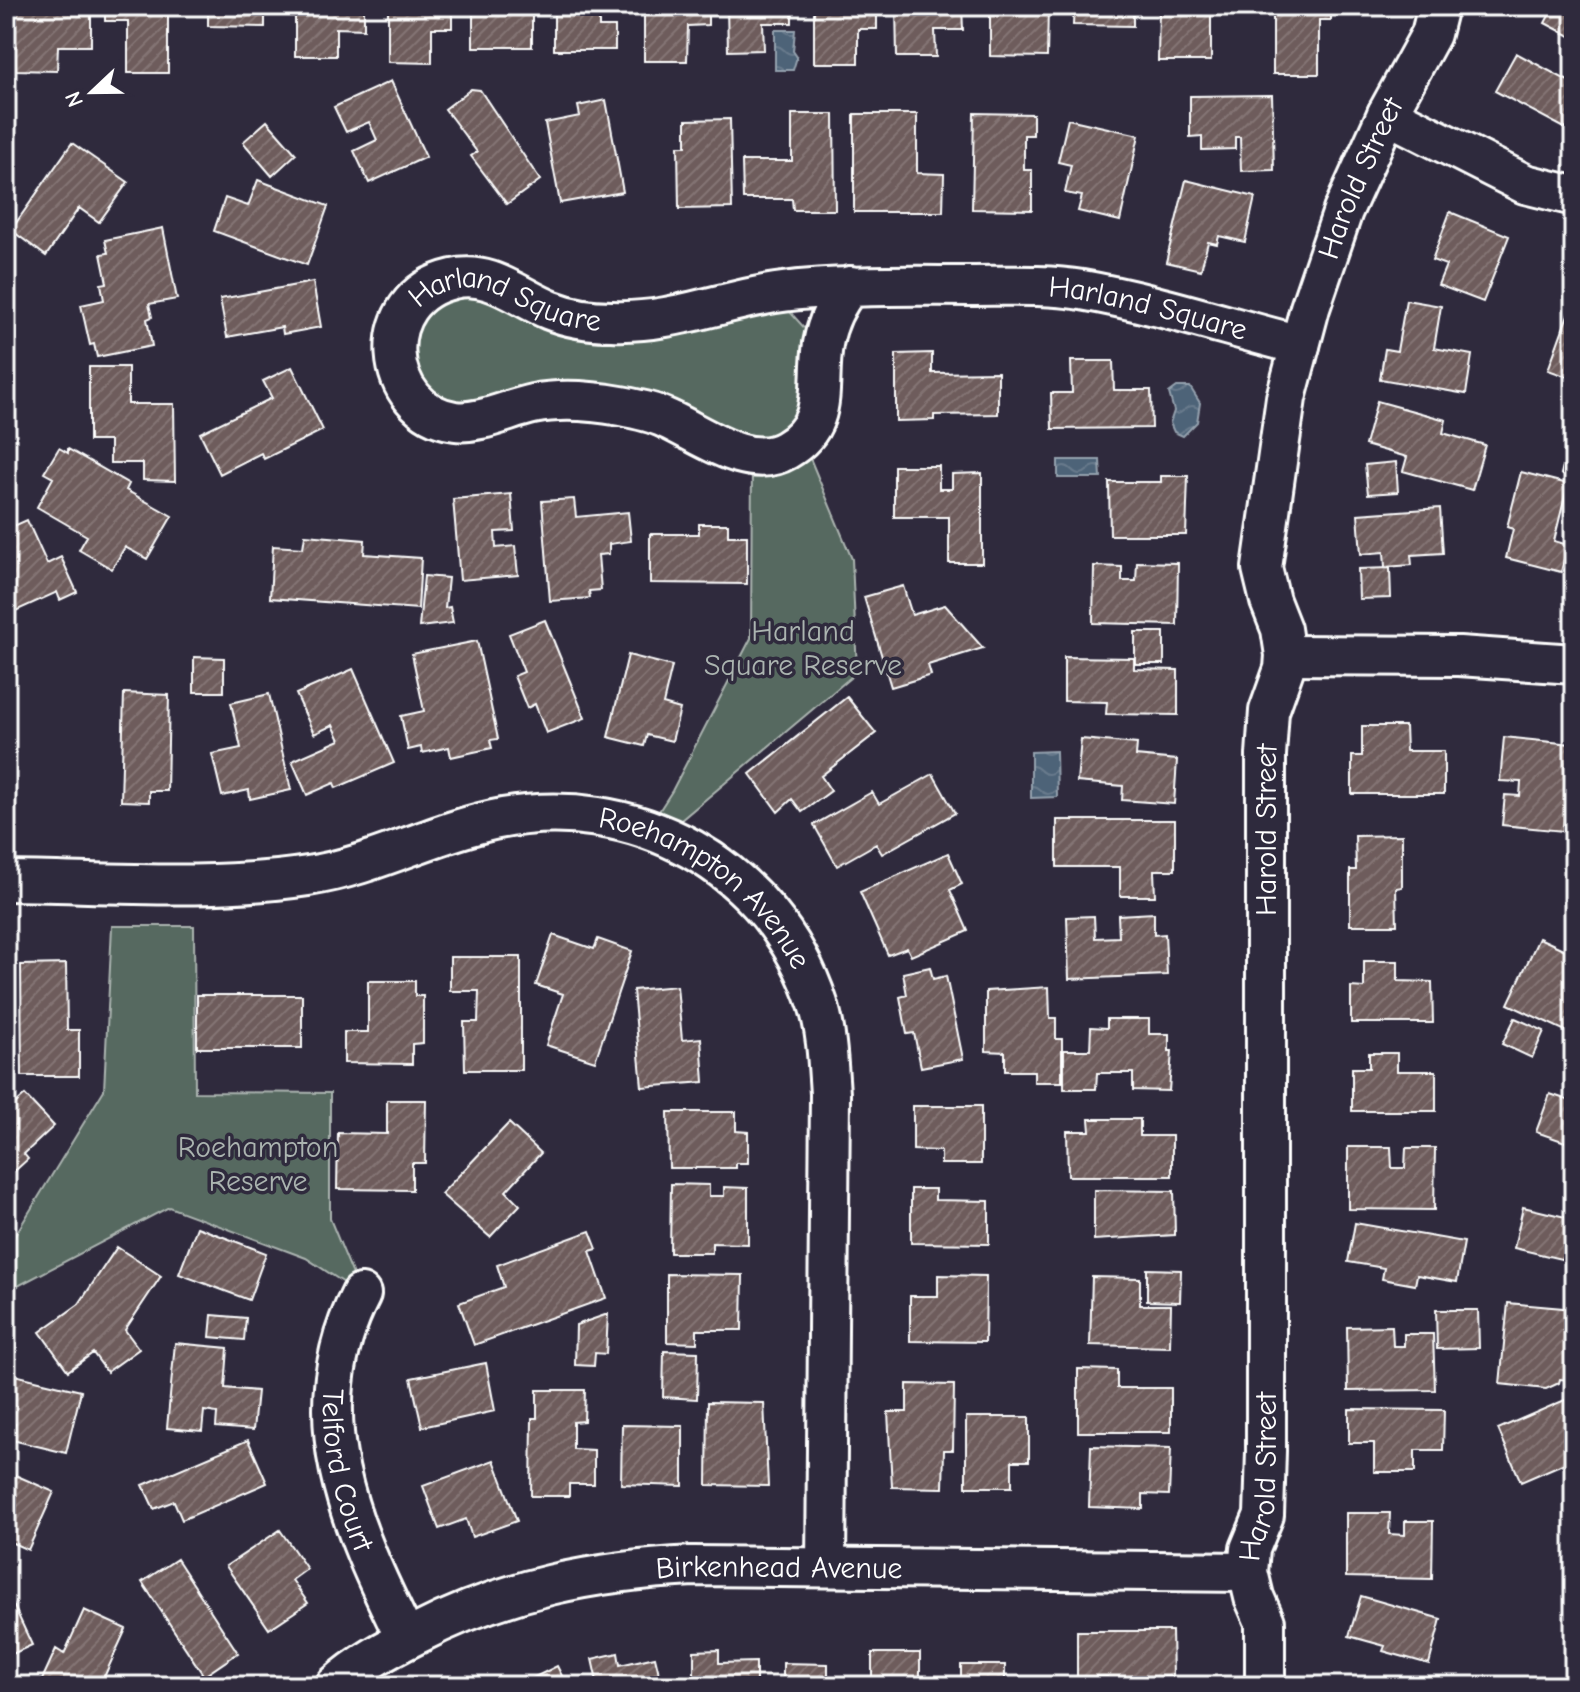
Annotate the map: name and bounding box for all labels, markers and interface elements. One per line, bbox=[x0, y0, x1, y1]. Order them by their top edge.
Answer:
north arrow bbox=[52, 52, 132, 132]
text: N bbox=[60, 88, 89, 111]
street label: Harold Street bbox=[1311, 90, 1411, 264]
street label: Harland Square bbox=[402, 260, 602, 339]
street label: Harland Square bbox=[1047, 269, 1251, 348]
park label: Harland Square Reserve bbox=[704, 614, 902, 683]
street label: Harold Street bbox=[1249, 741, 1285, 916]
street label: Roehampton Avenue bbox=[596, 800, 818, 975]
park label: Roehampton Reserve bbox=[178, 1130, 338, 1199]
street label: Telford Court bbox=[315, 1388, 381, 1558]
street label: Harold Street bbox=[1232, 1390, 1284, 1563]
street label: Birkenhead Avenue bbox=[654, 1549, 903, 1586]

